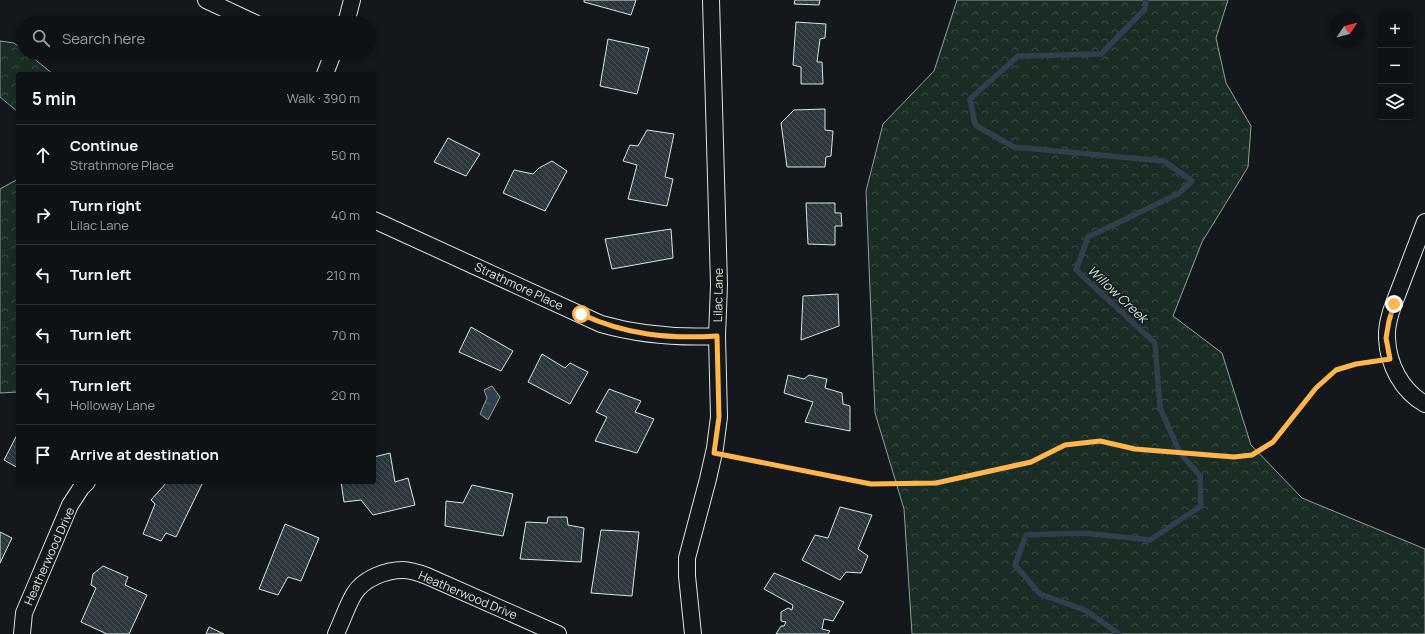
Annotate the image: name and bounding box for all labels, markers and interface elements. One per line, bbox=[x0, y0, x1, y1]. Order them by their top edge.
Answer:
north arrow bbox=[1329, 12, 1365, 48]
map controls bbox=[1377, 12, 1413, 120]
button: + bbox=[1377, 12, 1413, 48]
search box bbox=[16, 16, 376, 60]
icon: search bbox=[30, 27, 52, 49]
text: Search here bbox=[62, 28, 145, 49]
button: − bbox=[1377, 48, 1413, 84]
button: layers bbox=[1377, 84, 1413, 120]
text: 5 min bbox=[32, 87, 76, 110]
text: Walk · 390 m bbox=[287, 89, 360, 107]
text: Continue bbox=[70, 135, 138, 156]
icon: ahead bbox=[32, 144, 54, 166]
text: 50 m bbox=[331, 146, 360, 164]
text: Strathmore Place bbox=[70, 156, 174, 174]
text: Turn right bbox=[70, 195, 141, 216]
icon: right bbox=[32, 204, 54, 226]
text: 40 m bbox=[331, 206, 360, 224]
text: Lilac Lane bbox=[70, 216, 129, 234]
street label: Strathmore Place bbox=[472, 258, 566, 314]
water label: Willow Creek bbox=[1084, 261, 1154, 328]
icon: left bbox=[32, 264, 54, 286]
text: Turn left bbox=[70, 264, 132, 285]
text: 210 m bbox=[326, 266, 360, 284]
street label: Lilac Lane bbox=[709, 268, 727, 322]
route end bbox=[1385, 295, 1403, 313]
route start bbox=[572, 305, 590, 323]
icon: left bbox=[32, 324, 54, 346]
text: Turn left bbox=[70, 324, 132, 345]
text: 70 m bbox=[332, 326, 360, 344]
text: Turn left bbox=[70, 375, 132, 396]
icon: left bbox=[32, 384, 54, 406]
text: 20 m bbox=[331, 386, 360, 404]
text: Holloway Lane bbox=[70, 396, 155, 414]
icon: arrive bbox=[32, 444, 54, 466]
text: Arrive at destination bbox=[70, 444, 219, 465]
street label: Heatherwood Drive bbox=[20, 504, 78, 608]
street label: Heatherwood Drive bbox=[416, 567, 520, 623]

